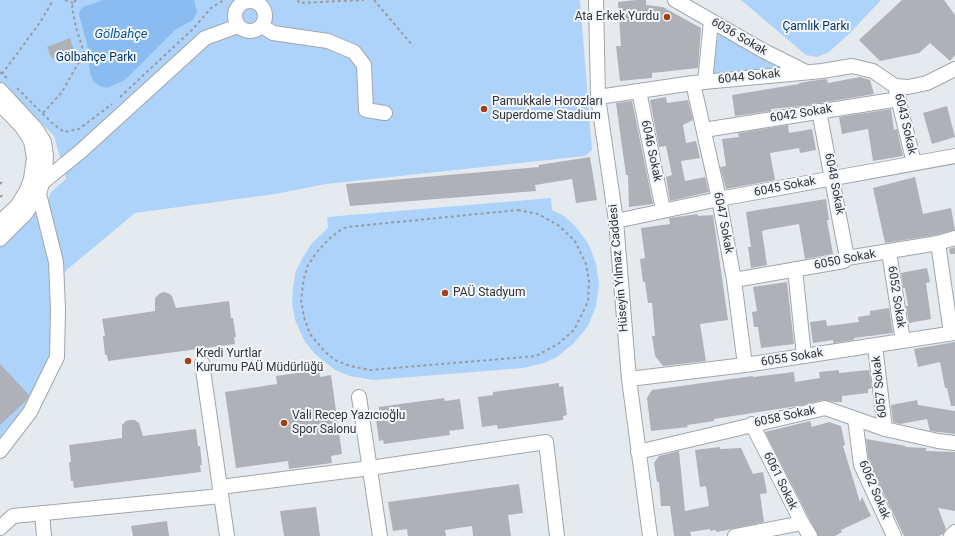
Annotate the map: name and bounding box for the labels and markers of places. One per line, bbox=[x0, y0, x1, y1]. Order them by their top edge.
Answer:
place label: Ata Erkek Yurdu bbox=[575, 10, 659, 24]
marker: Ata Erkek Yurdu bbox=[662, 12, 672, 22]
place label: Pamukkale Horozları Superdome Stadium bbox=[492, 95, 603, 123]
marker: Pamukkale Horozları Superdome Stadium bbox=[479, 104, 489, 114]
place label: PAÜ Stadyum bbox=[453, 286, 525, 300]
marker: PAÜ Stadyum bbox=[440, 288, 450, 298]
place label: Kredi Yurtlar Kurumu PAÜ Müdürlüğü bbox=[196, 347, 323, 375]
marker: Kredi Yurtlar Kurumu PAÜ Müdürlüğü bbox=[183, 356, 193, 366]
place label: Vali Recep Yazıcıoğlu Spor Salonu bbox=[292, 409, 405, 437]
marker: Vali Recep Yazıcıoğlu Spor Salonu bbox=[279, 418, 289, 428]

